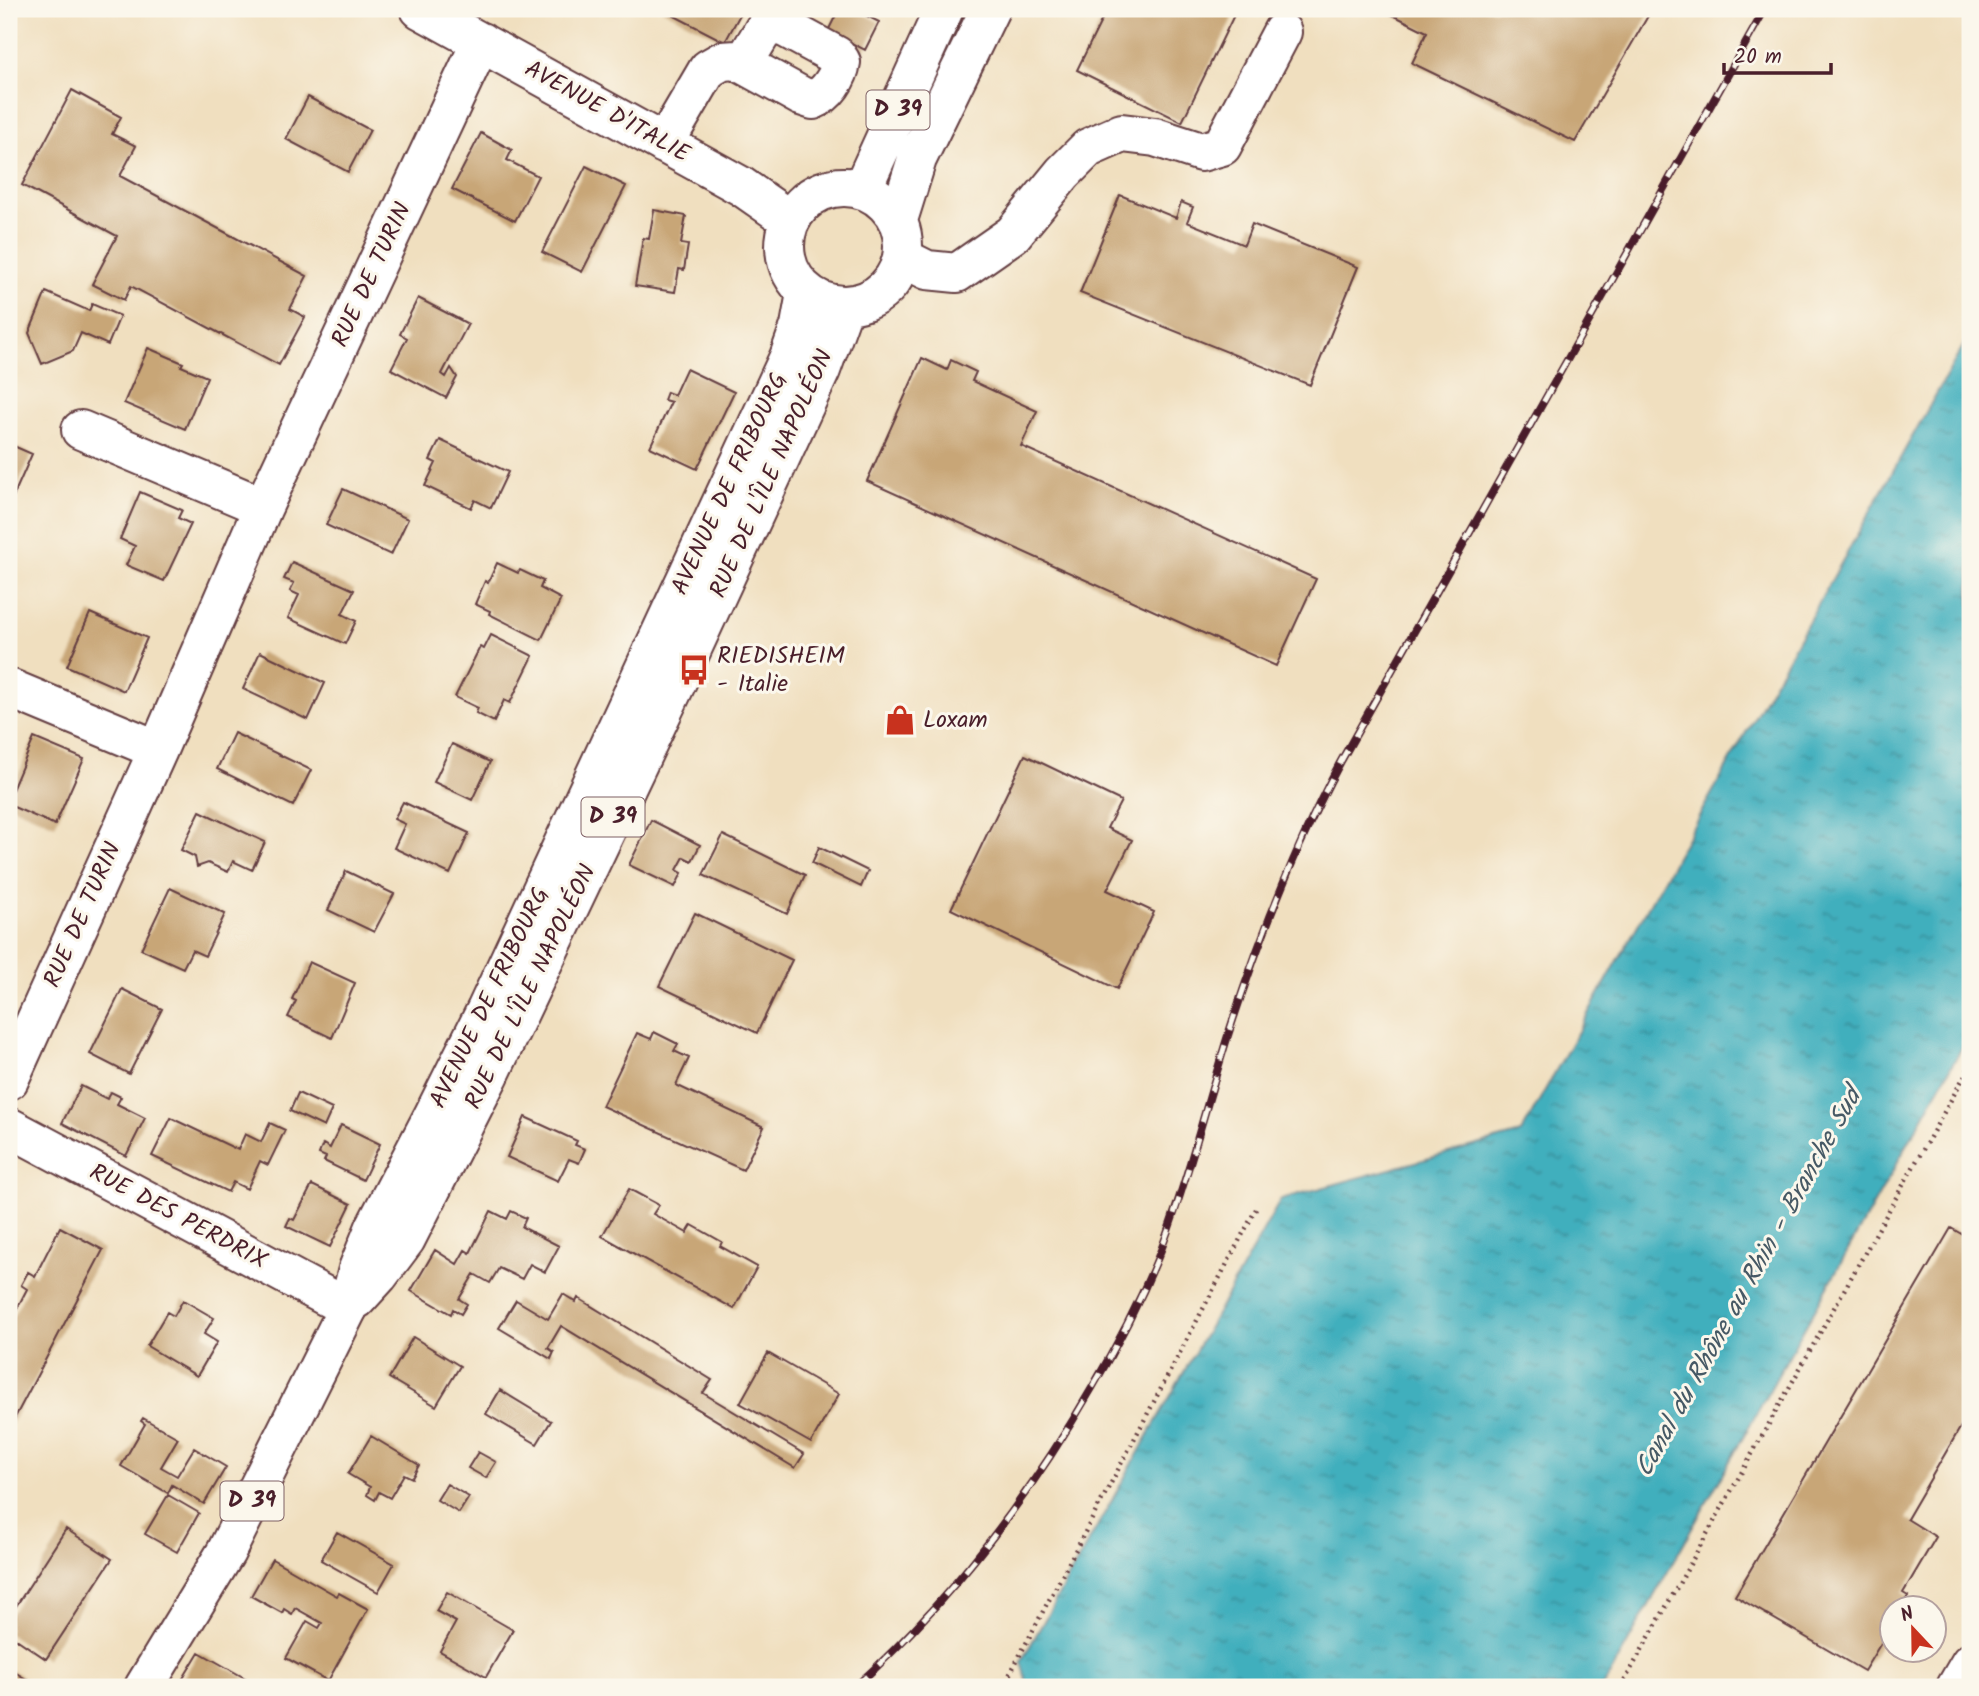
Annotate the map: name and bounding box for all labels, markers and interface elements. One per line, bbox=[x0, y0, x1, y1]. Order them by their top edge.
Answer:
scale bar bbox=[1724, 32, 1830, 76]
text: 20 m bbox=[1734, 41, 1782, 74]
street label: AVENUE D'ITALIE bbox=[517, 50, 698, 174]
road number: D 39 bbox=[866, 90, 930, 130]
street label: RUE DE TURIN bbox=[321, 196, 423, 354]
street label: RUE DE L'ÎLE NAPOLÉON bbox=[700, 343, 844, 605]
street label: AVENUE DE FRIBOURG bbox=[661, 366, 799, 602]
place label: RIEDISHEIM - Italie bbox=[717, 637, 845, 704]
bus stop icon: RIEDISHEIM - Italie bbox=[677, 653, 711, 687]
place label: Loxam bbox=[923, 701, 988, 740]
shop icon: Loxam bbox=[883, 703, 917, 737]
road number: D 39 bbox=[582, 797, 644, 836]
street label: RUE DE TURIN bbox=[33, 836, 133, 994]
street label: RUE DE L'ÎLE NAPOLÉON bbox=[455, 858, 607, 1116]
street label: AVENUE DE FRIBOURG bbox=[419, 881, 561, 1115]
water label: Canal du Rhône au Rhin - Branche Sud bbox=[1624, 1076, 1877, 1485]
street label: RUE DES PERDRIX bbox=[82, 1154, 275, 1281]
road number: D 39 bbox=[220, 1482, 284, 1520]
north arrow bbox=[1878, 1594, 1948, 1664]
text: N bbox=[1896, 1599, 1919, 1631]

